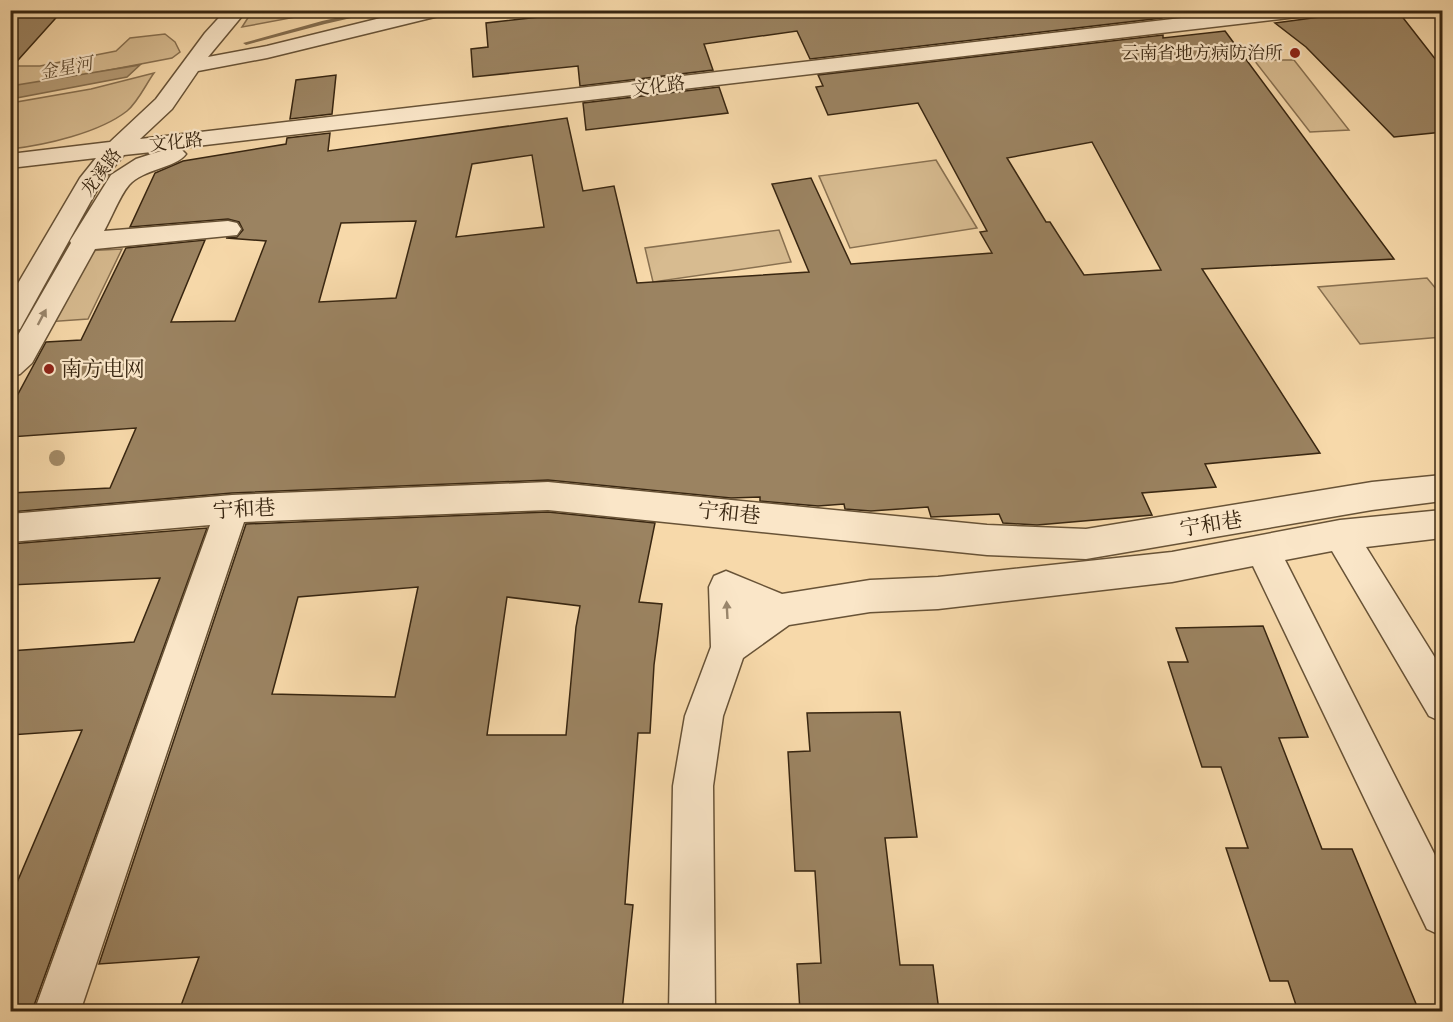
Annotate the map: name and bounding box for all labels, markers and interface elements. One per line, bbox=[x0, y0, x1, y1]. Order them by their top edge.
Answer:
place label: 云南省地方病防治所 bbox=[1121, 43, 1283, 66]
marker: 云南省地方病防治所 bbox=[1288, 46, 1302, 60]
water label: 金星河 bbox=[38, 52, 98, 86]
street label: 文化路 bbox=[630, 73, 686, 102]
street label: 文化路 bbox=[148, 129, 204, 158]
street label: 龙溪路 bbox=[77, 144, 128, 201]
one-way arrow bbox=[37, 308, 47, 325]
place label: 南方电网 bbox=[61, 357, 145, 384]
marker: 南方电网 bbox=[42, 362, 56, 376]
street label: 宁和巷 bbox=[212, 495, 276, 526]
street label: 宁和巷 bbox=[696, 498, 762, 531]
street label: 宁和巷 bbox=[1178, 507, 1244, 544]
one-way arrow bbox=[722, 600, 731, 619]

